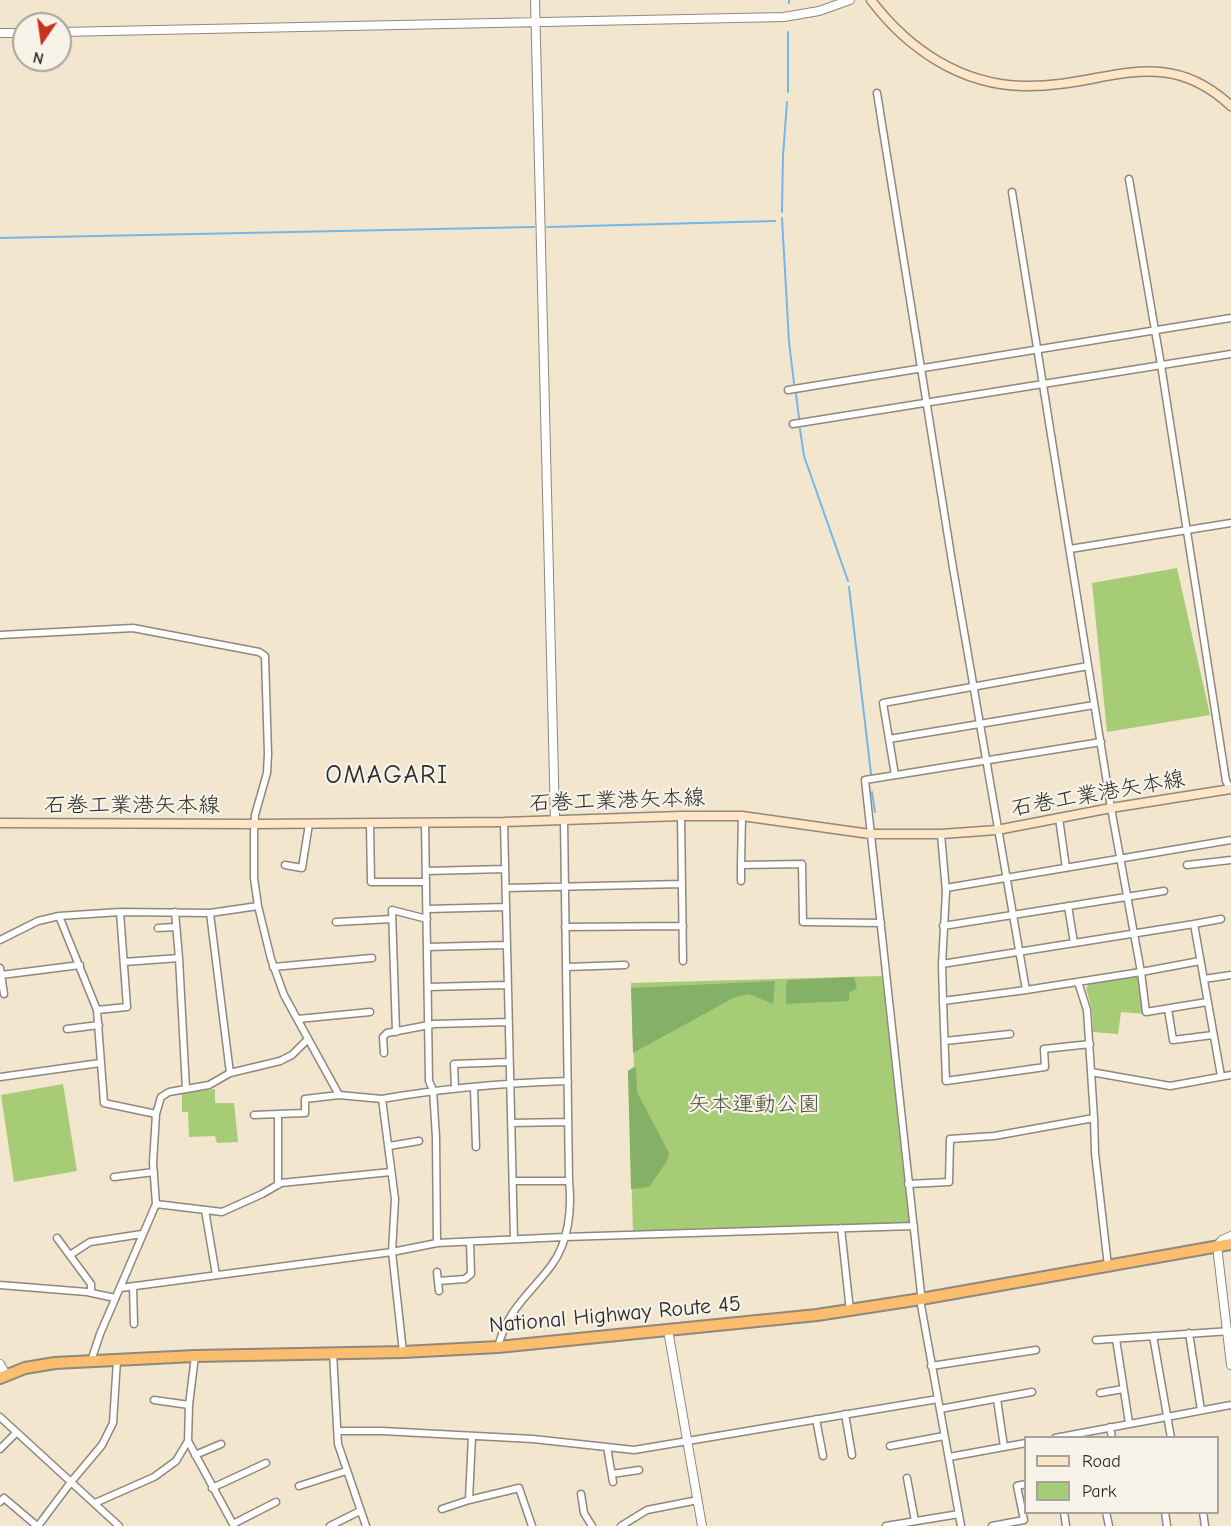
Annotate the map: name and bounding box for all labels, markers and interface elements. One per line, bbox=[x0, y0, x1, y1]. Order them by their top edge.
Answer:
north arrow bbox=[12, 12, 72, 72]
text: N bbox=[31, 48, 46, 68]
district label: OMAGARI bbox=[325, 760, 449, 792]
street label: 石巻工業港矢本線 bbox=[1009, 766, 1187, 822]
street label: 石巻工業港矢本線 bbox=[529, 785, 705, 817]
street label: 石巻工業港矢本線 bbox=[44, 793, 220, 819]
park label: 矢本運動公園 bbox=[688, 1092, 820, 1118]
street label: National Highway Route 45 bbox=[488, 1291, 742, 1339]
legend bbox=[1024, 1436, 1219, 1514]
text: Road bbox=[1082, 1451, 1121, 1472]
text: Park bbox=[1082, 1481, 1116, 1502]

